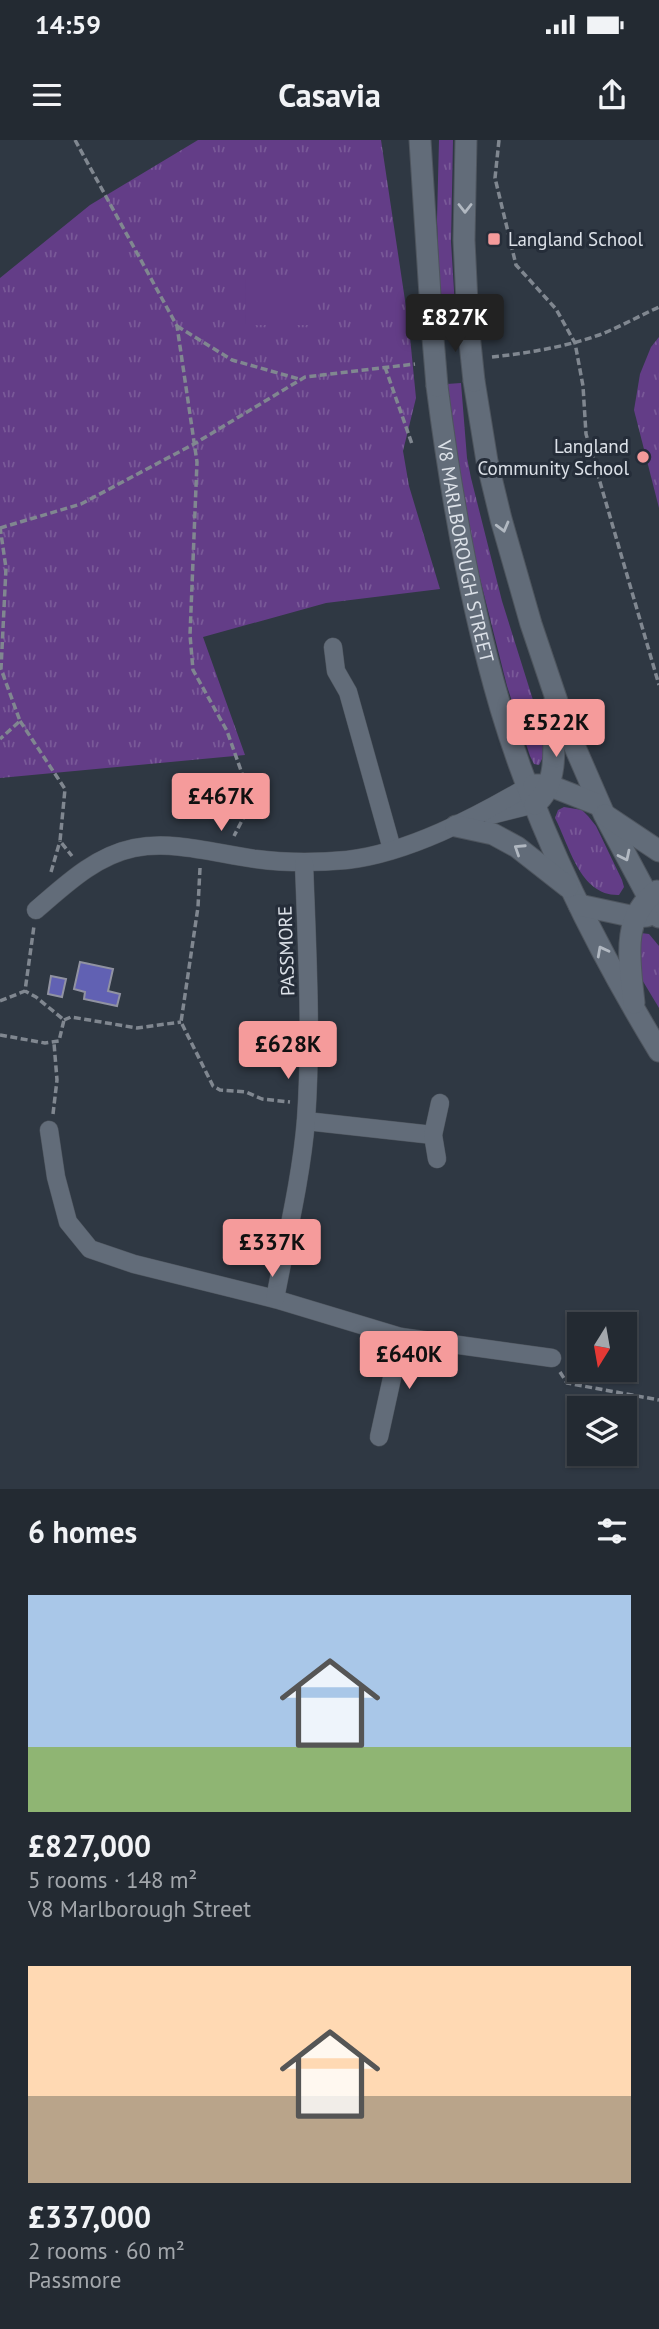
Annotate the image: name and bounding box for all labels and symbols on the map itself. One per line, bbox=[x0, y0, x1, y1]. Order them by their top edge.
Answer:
one-way arrow bbox=[457, 203, 473, 214]
place label: Langland School bbox=[508, 227, 644, 251]
marker: Langland School bbox=[486, 231, 502, 247]
pin: £827K bbox=[406, 294, 504, 354]
place label: Langland Community School bbox=[477, 434, 629, 480]
street label: V8 MARLBOROUGH STREET bbox=[432, 438, 500, 666]
marker: Langland Community School bbox=[635, 449, 651, 465]
one-way arrow bbox=[495, 521, 510, 533]
pin: £522K bbox=[507, 700, 605, 759]
pin: £467K bbox=[172, 774, 270, 833]
one-way arrow bbox=[514, 845, 527, 857]
one-way arrow bbox=[617, 849, 631, 861]
street label: PASSMORE bbox=[272, 905, 300, 997]
one-way arrow bbox=[597, 946, 611, 959]
pin: £628K bbox=[239, 1021, 337, 1081]
pin: £337K bbox=[223, 1220, 321, 1279]
north arrow bbox=[567, 1312, 637, 1382]
pin: £640K bbox=[360, 1332, 458, 1391]

